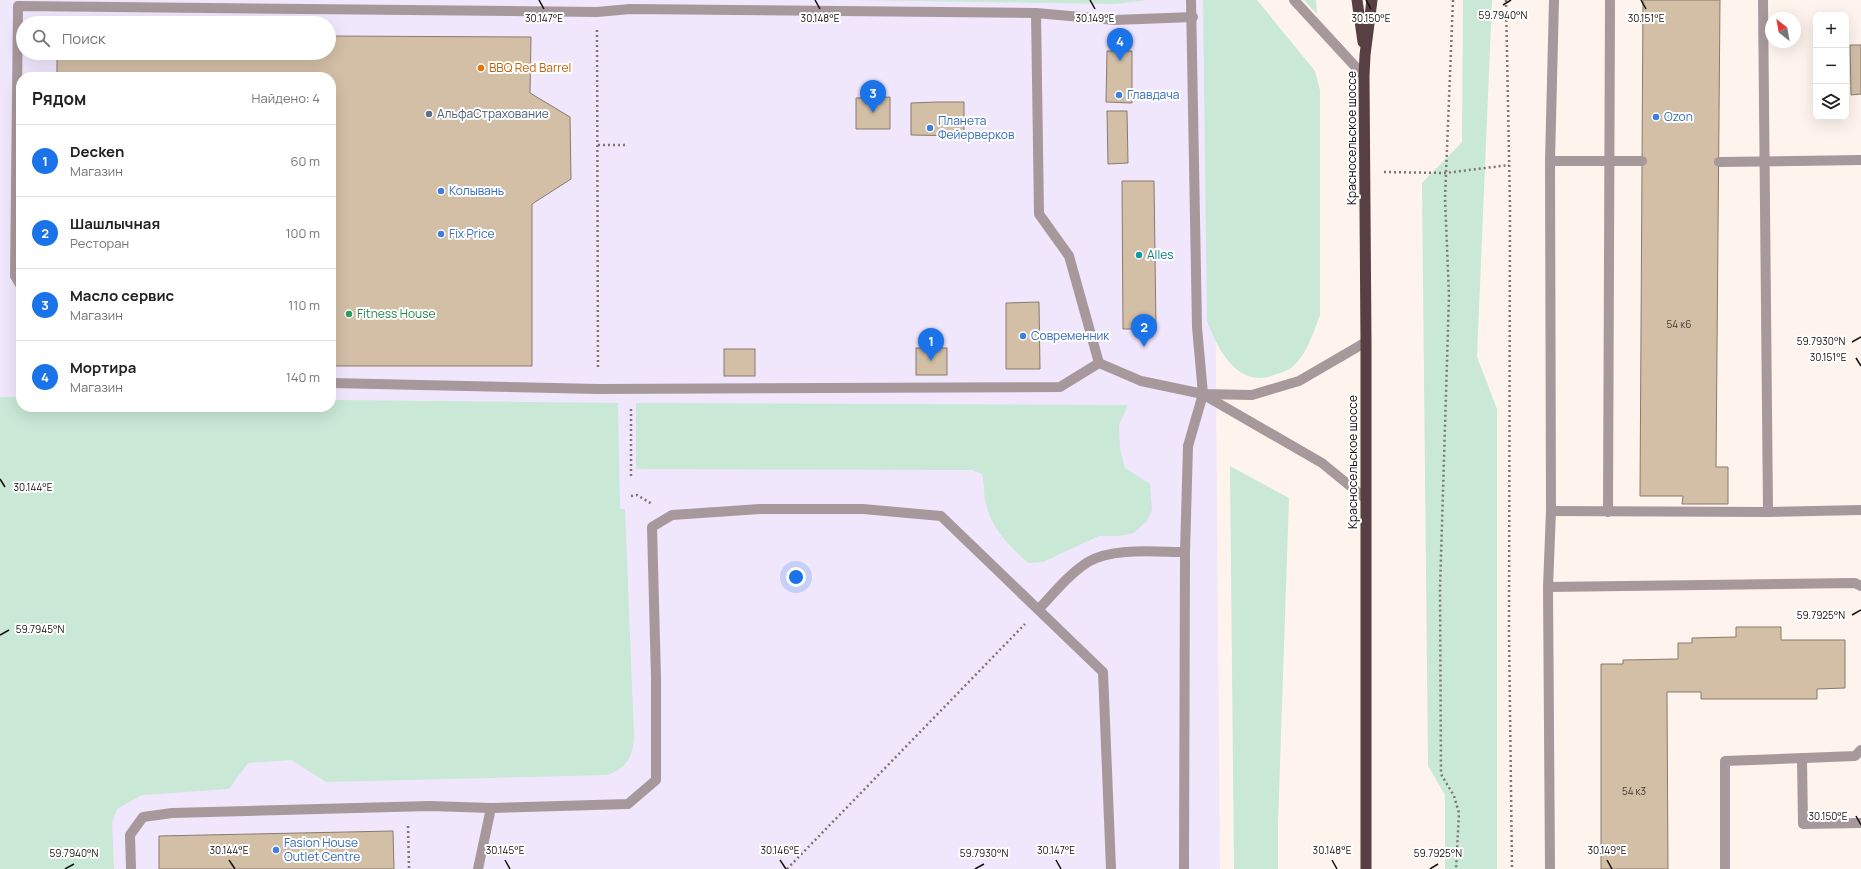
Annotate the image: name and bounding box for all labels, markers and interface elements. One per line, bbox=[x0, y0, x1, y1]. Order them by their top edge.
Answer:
text: 59.7940°N bbox=[1479, 8, 1528, 22]
text: 30.147°E bbox=[525, 11, 563, 25]
text: 30.148°E bbox=[801, 11, 840, 25]
text: 30.149°E bbox=[1075, 11, 1115, 25]
text: 30.150°E bbox=[1352, 11, 1391, 25]
text: 30.151°E bbox=[1628, 11, 1665, 25]
north arrow bbox=[1765, 12, 1801, 48]
map controls bbox=[1813, 12, 1849, 120]
button: + bbox=[1813, 12, 1849, 48]
search box bbox=[16, 16, 336, 60]
icon: search bbox=[30, 27, 52, 49]
text: Поиск bbox=[62, 28, 106, 49]
pin: 4 bbox=[1107, 28, 1133, 61]
button: − bbox=[1813, 48, 1849, 84]
place label: BBQ Red Barrel bbox=[489, 59, 571, 76]
marker: BBQ Red Barrel bbox=[476, 63, 486, 73]
street label: Красносельское шоссе bbox=[1343, 71, 1360, 205]
pin: 3 bbox=[860, 80, 886, 113]
button: layers bbox=[1813, 84, 1849, 120]
place label: Главдача bbox=[1127, 86, 1179, 103]
text: Рядом bbox=[32, 87, 86, 110]
text: Найдено: 4 bbox=[252, 89, 320, 107]
marker: Главдача bbox=[1114, 90, 1124, 100]
place label: АльфаСтрахование bbox=[437, 105, 549, 122]
place label: Ozon bbox=[1664, 108, 1693, 125]
marker: АльфаСтрахование bbox=[424, 109, 434, 119]
place label: Планета Фейерверков bbox=[938, 112, 1015, 143]
marker: Ozon bbox=[1651, 112, 1661, 122]
marker: Планета Фейерверков bbox=[925, 123, 935, 133]
text: Decken bbox=[70, 141, 124, 162]
text: 1 bbox=[42, 152, 48, 170]
text: 60 m bbox=[290, 152, 320, 170]
text: Магазин bbox=[70, 162, 123, 180]
place label: Колывань bbox=[449, 182, 504, 199]
marker: Колывань bbox=[436, 186, 446, 196]
text: Шашлычная bbox=[70, 213, 160, 234]
text: 2 bbox=[41, 224, 49, 242]
text: 100 m bbox=[285, 224, 320, 242]
place label: Fix Price bbox=[449, 225, 494, 242]
marker: Fix Price bbox=[436, 229, 446, 239]
text: Ресторан bbox=[70, 234, 129, 252]
place label: Alles bbox=[1147, 246, 1174, 263]
marker: Alles bbox=[1134, 250, 1144, 260]
text: Масло сервис bbox=[70, 285, 174, 306]
text: 3 bbox=[41, 296, 49, 314]
text: 110 m bbox=[288, 296, 320, 314]
place label: Fitness House bbox=[357, 305, 436, 322]
text: Магазин bbox=[70, 306, 123, 324]
marker: Fitness House bbox=[344, 309, 354, 319]
pin: 2 bbox=[1131, 314, 1157, 347]
house number: 54 к6 bbox=[1667, 317, 1691, 331]
place label: Современник bbox=[1031, 327, 1110, 344]
pin: 1 bbox=[918, 328, 944, 361]
marker: Современник bbox=[1018, 331, 1028, 341]
text: 59.7930°N bbox=[1797, 334, 1845, 348]
text: 30.151°E bbox=[1810, 350, 1847, 364]
text: Мортира bbox=[70, 357, 136, 378]
text: 4 bbox=[41, 368, 49, 386]
text: 140 m bbox=[286, 368, 320, 386]
text: Магазин bbox=[70, 378, 123, 396]
street label: Красносельское шоссе bbox=[1344, 395, 1361, 529]
text: 30.144°E bbox=[14, 480, 53, 494]
your location bbox=[786, 567, 806, 587]
text: 59.7925°N bbox=[1797, 608, 1845, 622]
text: 59.7945°N bbox=[16, 622, 64, 636]
house number: 54 к3 bbox=[1622, 784, 1646, 798]
text: 30.150°E bbox=[1809, 809, 1848, 823]
place label: Fasion House Outlet Centre bbox=[284, 834, 360, 865]
text: 30.144°E bbox=[210, 843, 249, 857]
text: 30.145°E bbox=[486, 843, 525, 857]
text: 30.146°E bbox=[760, 843, 800, 857]
text: 30.147°E bbox=[1037, 843, 1075, 857]
text: 30.148°E bbox=[1313, 843, 1352, 857]
text: 30.149°E bbox=[1587, 843, 1627, 857]
marker: Fasion House Outlet Centre bbox=[271, 845, 281, 855]
text: 59.7940°N bbox=[50, 846, 99, 860]
text: 59.7930°N bbox=[960, 846, 1008, 860]
text: 59.7925°N bbox=[1414, 846, 1462, 860]

